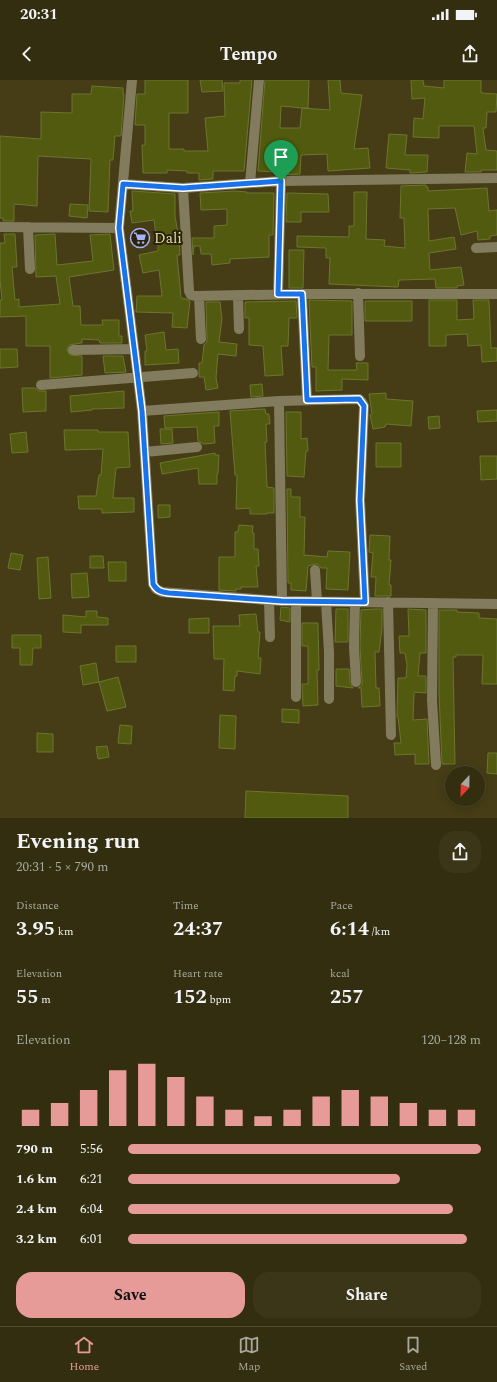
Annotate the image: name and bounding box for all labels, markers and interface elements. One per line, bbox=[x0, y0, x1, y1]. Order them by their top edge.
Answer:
text: 20:31 bbox=[20, 3, 58, 26]
text: Tempo bbox=[220, 41, 277, 68]
icon: back bbox=[16, 43, 38, 65]
icon: share bbox=[459, 43, 481, 65]
pin bbox=[264, 140, 298, 181]
icon: arrive bbox=[270, 146, 292, 168]
supermarket icon: Dali bbox=[129, 227, 151, 249]
place label: Dali bbox=[154, 227, 182, 250]
north arrow bbox=[445, 766, 485, 806]
map controls bbox=[445, 766, 485, 806]
text: Evening run bbox=[16, 825, 140, 858]
button: share bbox=[439, 831, 481, 873]
text: 20:31 · 5 × 790 m bbox=[16, 857, 108, 877]
text: Distance bbox=[16, 897, 59, 914]
text: Time bbox=[173, 897, 199, 914]
text: Pace bbox=[330, 897, 353, 914]
text: 3.95 bbox=[16, 914, 55, 944]
text: 24:37 bbox=[173, 914, 223, 944]
text: 6:14 bbox=[330, 914, 369, 944]
text: km bbox=[55, 923, 73, 940]
text: /km bbox=[369, 923, 390, 940]
text: Elevation bbox=[16, 965, 62, 982]
text: Heart rate bbox=[173, 965, 223, 982]
text: kcal bbox=[330, 965, 350, 982]
text: 55 bbox=[16, 982, 38, 1012]
text: 152 bbox=[173, 982, 207, 1012]
text: 257 bbox=[330, 982, 364, 1012]
text: m bbox=[38, 991, 51, 1008]
text: bpm bbox=[207, 991, 231, 1008]
text: Elevation bbox=[16, 1030, 70, 1050]
text: 120–128 m bbox=[421, 1030, 481, 1050]
text: 790 m bbox=[16, 1139, 53, 1159]
text: 5:56 bbox=[80, 1139, 103, 1159]
text: 1.6 km bbox=[16, 1169, 57, 1189]
text: 6:21 bbox=[80, 1169, 103, 1189]
text: 2.4 km bbox=[16, 1199, 57, 1219]
text: 6:04 bbox=[80, 1199, 103, 1219]
text: 3.2 km bbox=[16, 1229, 57, 1249]
text: 6:01 bbox=[80, 1229, 103, 1249]
button: Save bbox=[16, 1272, 245, 1318]
button: Share bbox=[253, 1272, 481, 1318]
tab: Home bbox=[69, 1334, 99, 1375]
tab: Map bbox=[238, 1334, 260, 1375]
tab: Saved bbox=[399, 1334, 427, 1375]

